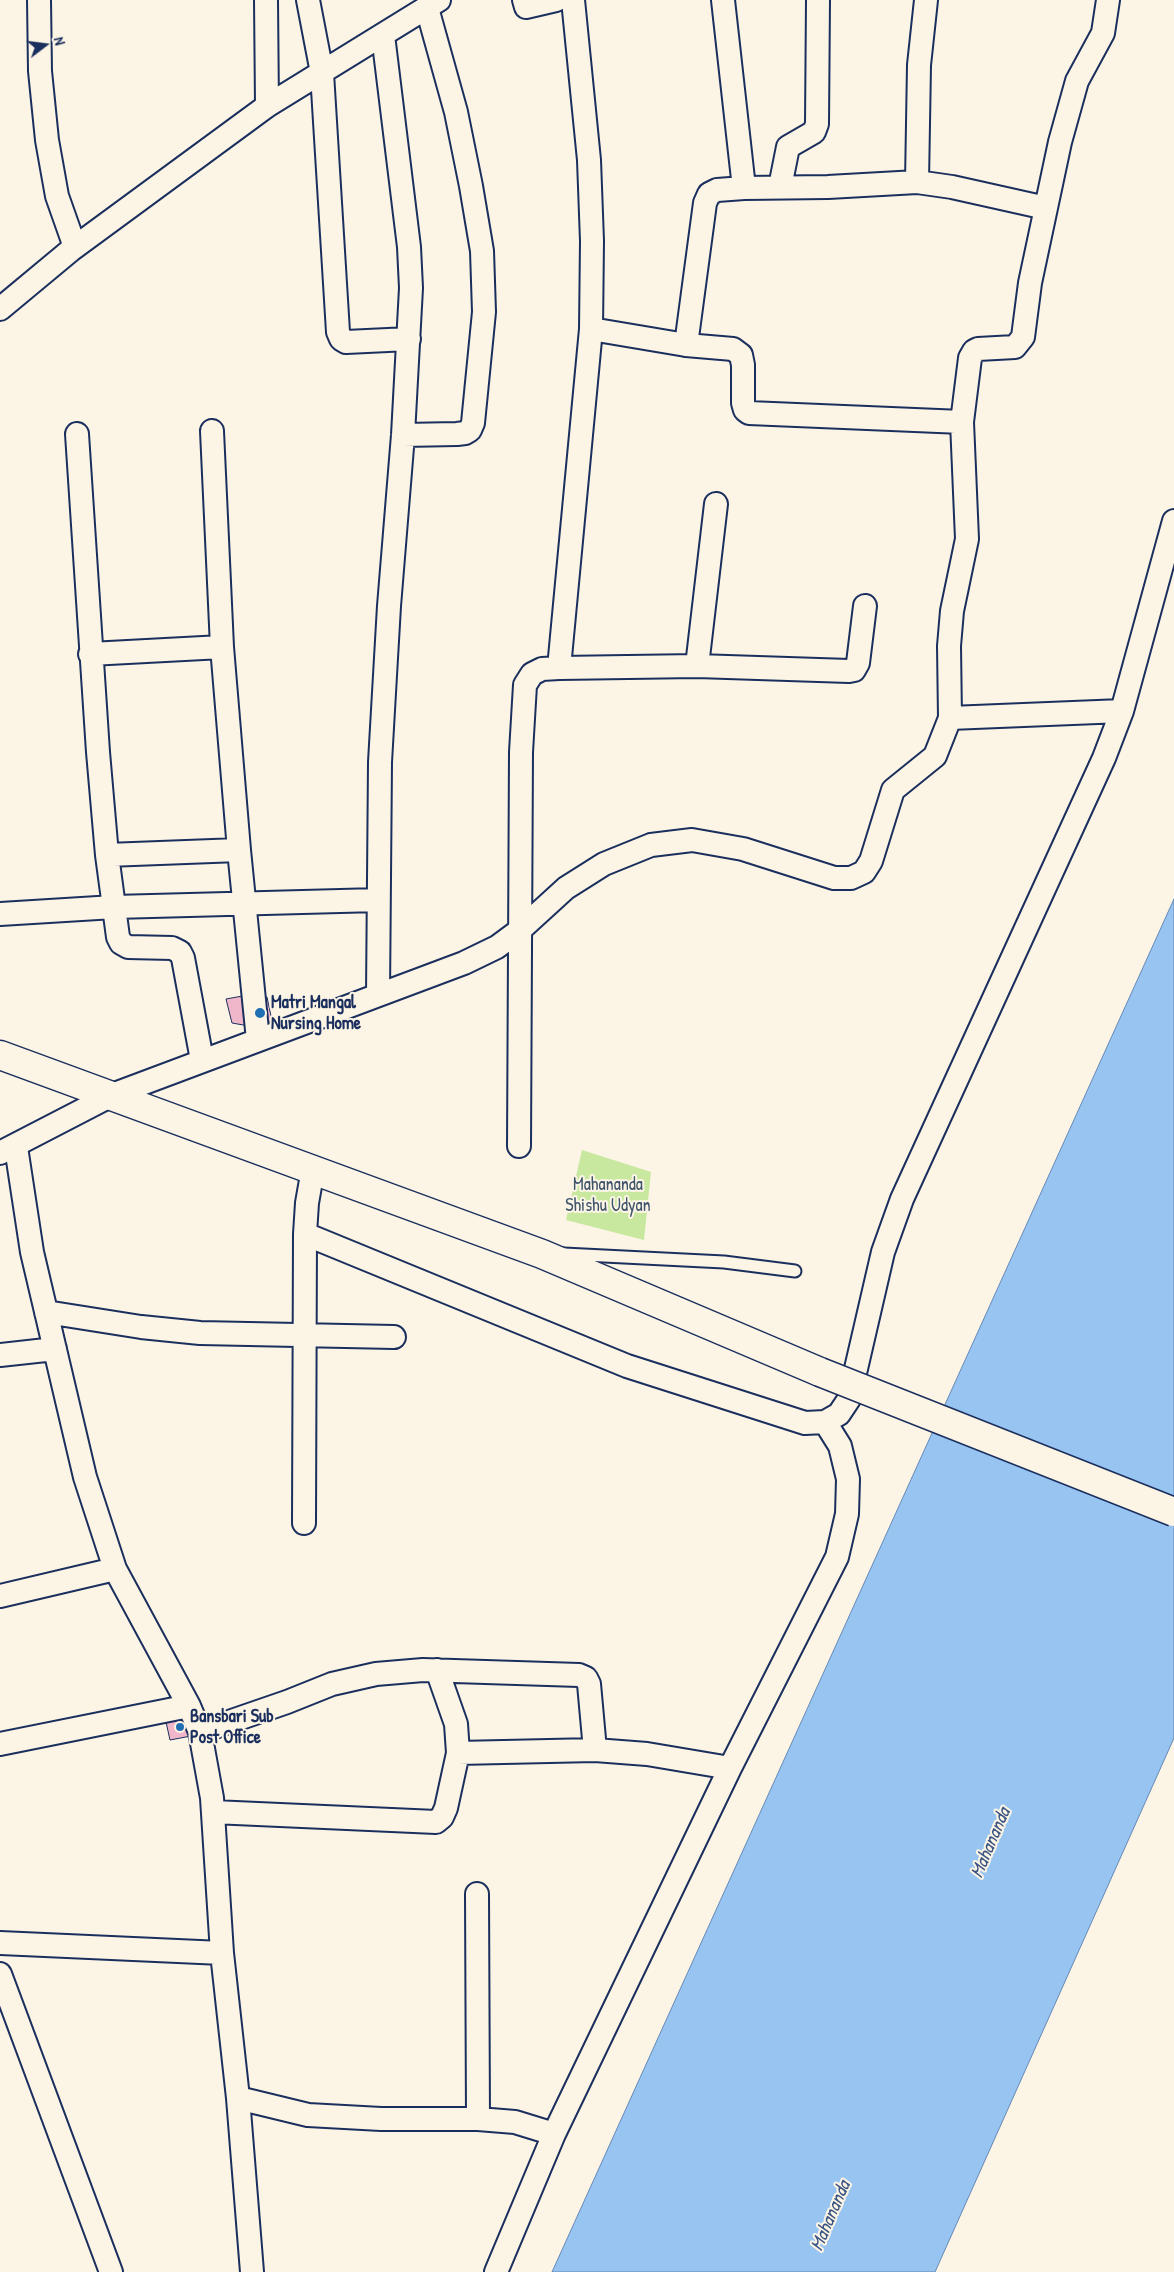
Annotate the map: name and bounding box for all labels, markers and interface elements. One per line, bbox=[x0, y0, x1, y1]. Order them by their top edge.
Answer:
north arrow bbox=[20, 20, 70, 70]
text: N bbox=[50, 35, 70, 47]
place label: Matri Mangal Nursing Home bbox=[271, 992, 361, 1034]
marker: Matri Mangal Nursing Home bbox=[253, 1006, 267, 1020]
park label: Mahananda Shishu Udyan bbox=[565, 1174, 651, 1216]
place label: Bansbari Sub Post Office bbox=[190, 1706, 274, 1748]
marker: Bansbari Sub Post Office bbox=[174, 1721, 186, 1733]
water label: Mahananda bbox=[966, 1805, 1016, 1881]
water label: Mahananda bbox=[806, 2178, 856, 2254]

